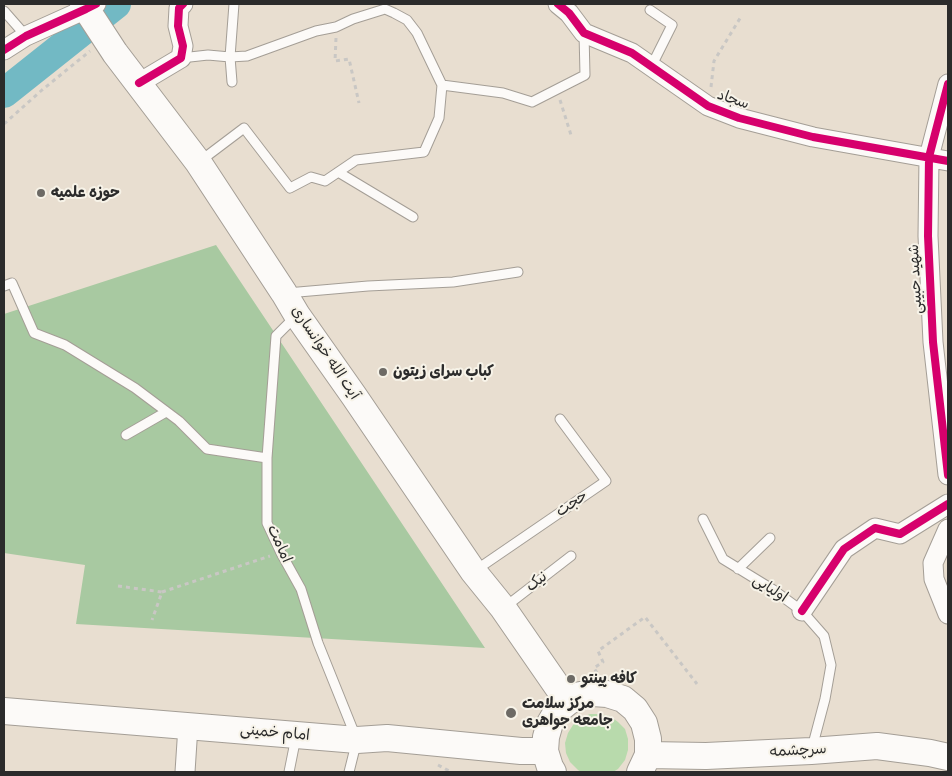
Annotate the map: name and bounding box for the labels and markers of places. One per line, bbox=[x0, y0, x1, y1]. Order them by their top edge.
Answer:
place label: حوزه علمیه bbox=[51, 184, 120, 202]
marker: حوزه علمیه bbox=[35, 187, 47, 199]
place label: کباب سرای زیتون bbox=[393, 363, 494, 381]
marker: کباب سرای زیتون bbox=[377, 366, 389, 378]
place label: کافه پینتو bbox=[581, 670, 637, 688]
marker: کافه پینتو bbox=[565, 673, 577, 685]
place label: مرکز سلامت جامعه جواهری bbox=[522, 695, 613, 730]
marker: مرکز سلامت جامعه جواهری bbox=[504, 706, 518, 720]

